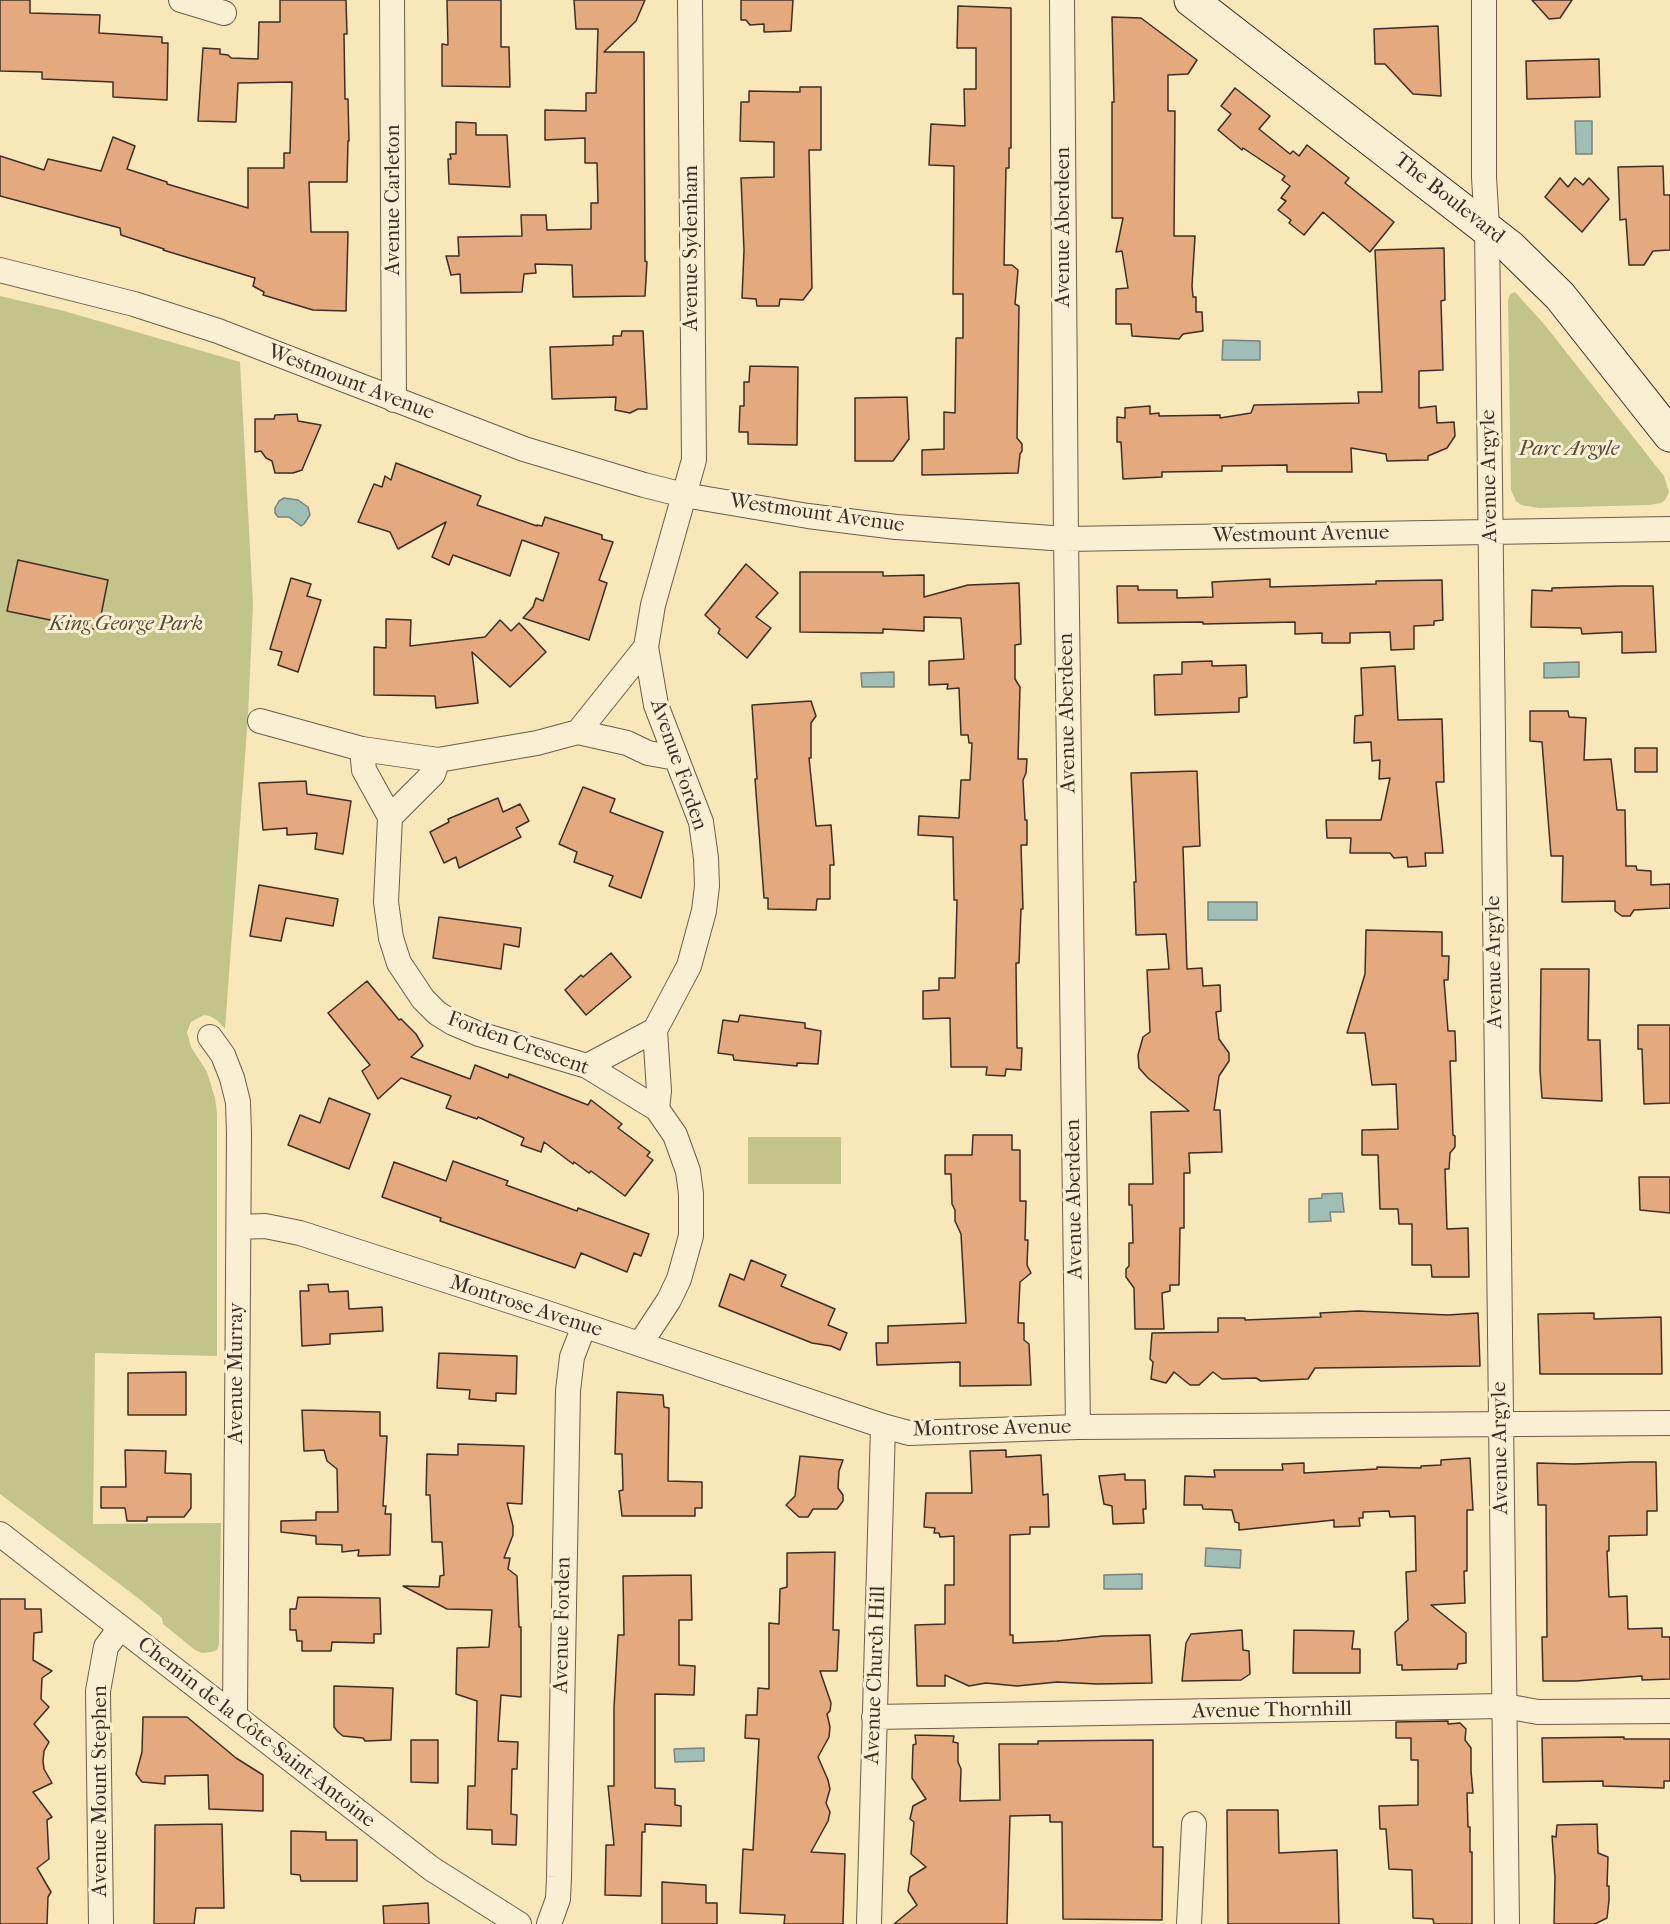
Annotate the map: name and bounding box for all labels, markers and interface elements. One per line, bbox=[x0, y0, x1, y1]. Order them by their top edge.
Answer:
street label: Avenue Carleton bbox=[381, 124, 407, 276]
street label: Avenue Aberdeen bbox=[1051, 147, 1077, 307]
street label: The Boulevard bbox=[1389, 148, 1509, 250]
street label: Avenue Sydenham bbox=[679, 165, 705, 331]
street label: Westmount Avenue bbox=[264, 340, 438, 426]
street label: Avenue Argyle bbox=[1476, 409, 1504, 543]
park label: Parc Argyle bbox=[1519, 437, 1619, 463]
street label: Westmount Avenue bbox=[728, 489, 906, 539]
street label: Westmount Avenue bbox=[1213, 521, 1389, 549]
park label: King George Park bbox=[49, 612, 203, 638]
street label: Avenue Aberdeen bbox=[1054, 633, 1082, 793]
street label: Avenue Forden bbox=[644, 696, 712, 834]
street label: Avenue Argyle bbox=[1481, 895, 1509, 1029]
street label: Forden Crescent bbox=[444, 1007, 592, 1081]
street label: Avenue Aberdeen bbox=[1061, 1119, 1089, 1279]
street label: Montrose Avenue bbox=[447, 1270, 605, 1344]
street label: Avenue Murray bbox=[224, 1302, 250, 1444]
street label: Avenue Argyle bbox=[1487, 1381, 1515, 1515]
street label: Montrose Avenue bbox=[912, 1415, 1072, 1443]
street label: Avenue Forden bbox=[549, 1556, 577, 1694]
street label: Avenue Church Hill bbox=[860, 1585, 892, 1765]
street label: Chemin de la Côte-Saint-Antoine bbox=[132, 1632, 380, 1834]
street label: Avenue Mount Stephen bbox=[88, 1685, 114, 1897]
street label: Avenue Thornhill bbox=[1192, 1697, 1352, 1725]

